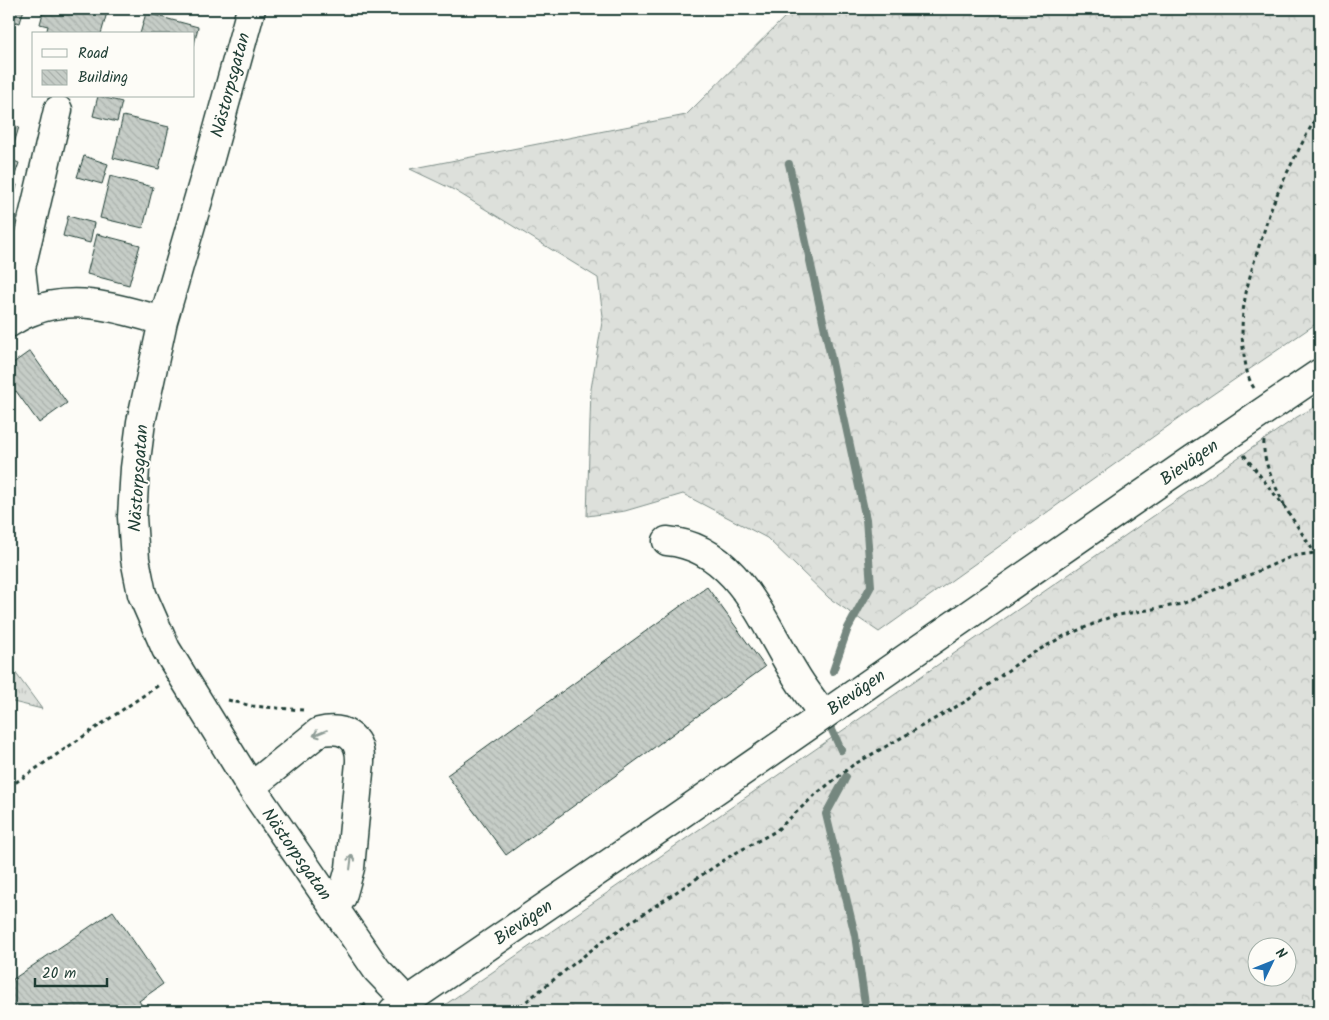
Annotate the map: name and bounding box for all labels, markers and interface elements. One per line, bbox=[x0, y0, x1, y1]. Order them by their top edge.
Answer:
street label: Nästorpsgatan bbox=[204, 30, 259, 141]
legend bbox=[32, 32, 195, 98]
text: Road bbox=[78, 42, 109, 66]
text: Building bbox=[78, 66, 128, 90]
street label: Nästorpsgatan bbox=[121, 423, 158, 533]
street label: Bievägen bbox=[1154, 432, 1225, 494]
street label: Bievägen bbox=[821, 662, 892, 724]
one-way arrow bbox=[313, 729, 328, 739]
street label: Nästorpsgatan bbox=[253, 802, 339, 907]
one-way arrow bbox=[346, 855, 356, 871]
street label: Bievägen bbox=[488, 893, 559, 954]
north arrow bbox=[1246, 938, 1296, 988]
text: N bbox=[1270, 943, 1292, 965]
scale bar bbox=[35, 955, 108, 987]
text: 20 m bbox=[42, 962, 76, 986]

